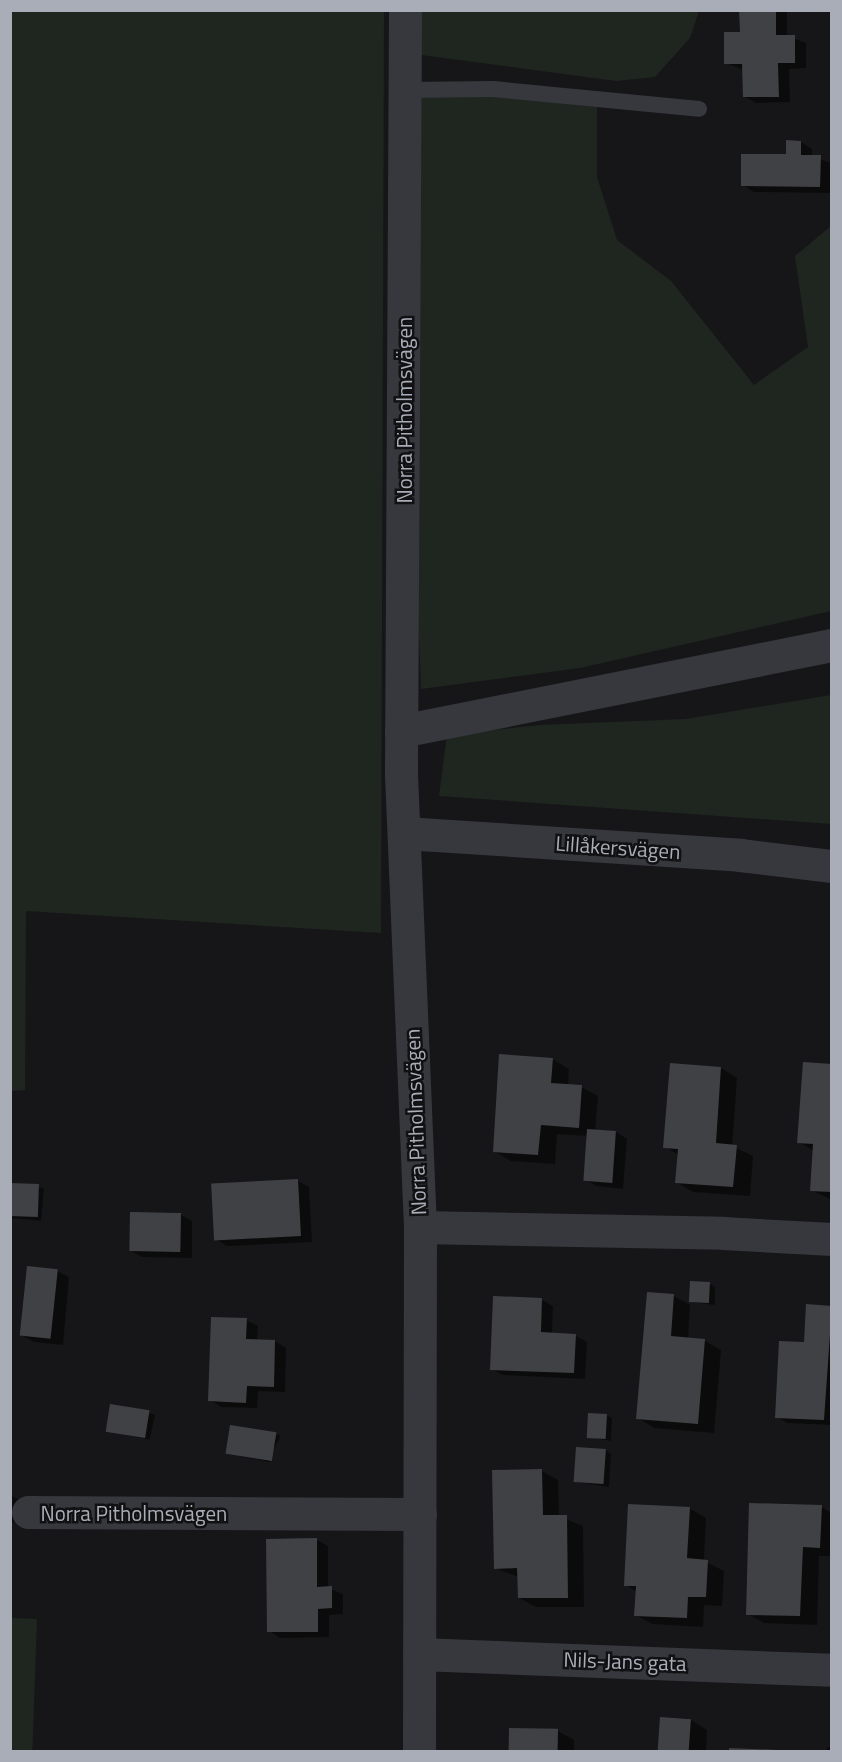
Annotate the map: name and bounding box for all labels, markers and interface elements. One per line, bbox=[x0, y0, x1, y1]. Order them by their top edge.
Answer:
street label: Norra Pitholmsvägen bbox=[391, 317, 417, 503]
street label: Lillåkersvägen bbox=[555, 830, 681, 864]
street label: Norra Pitholmsvägen bbox=[399, 1028, 431, 1216]
street label: Norra Pitholmsvägen bbox=[41, 1500, 227, 1526]
street label: Nils-Jans gata bbox=[563, 1646, 687, 1676]

